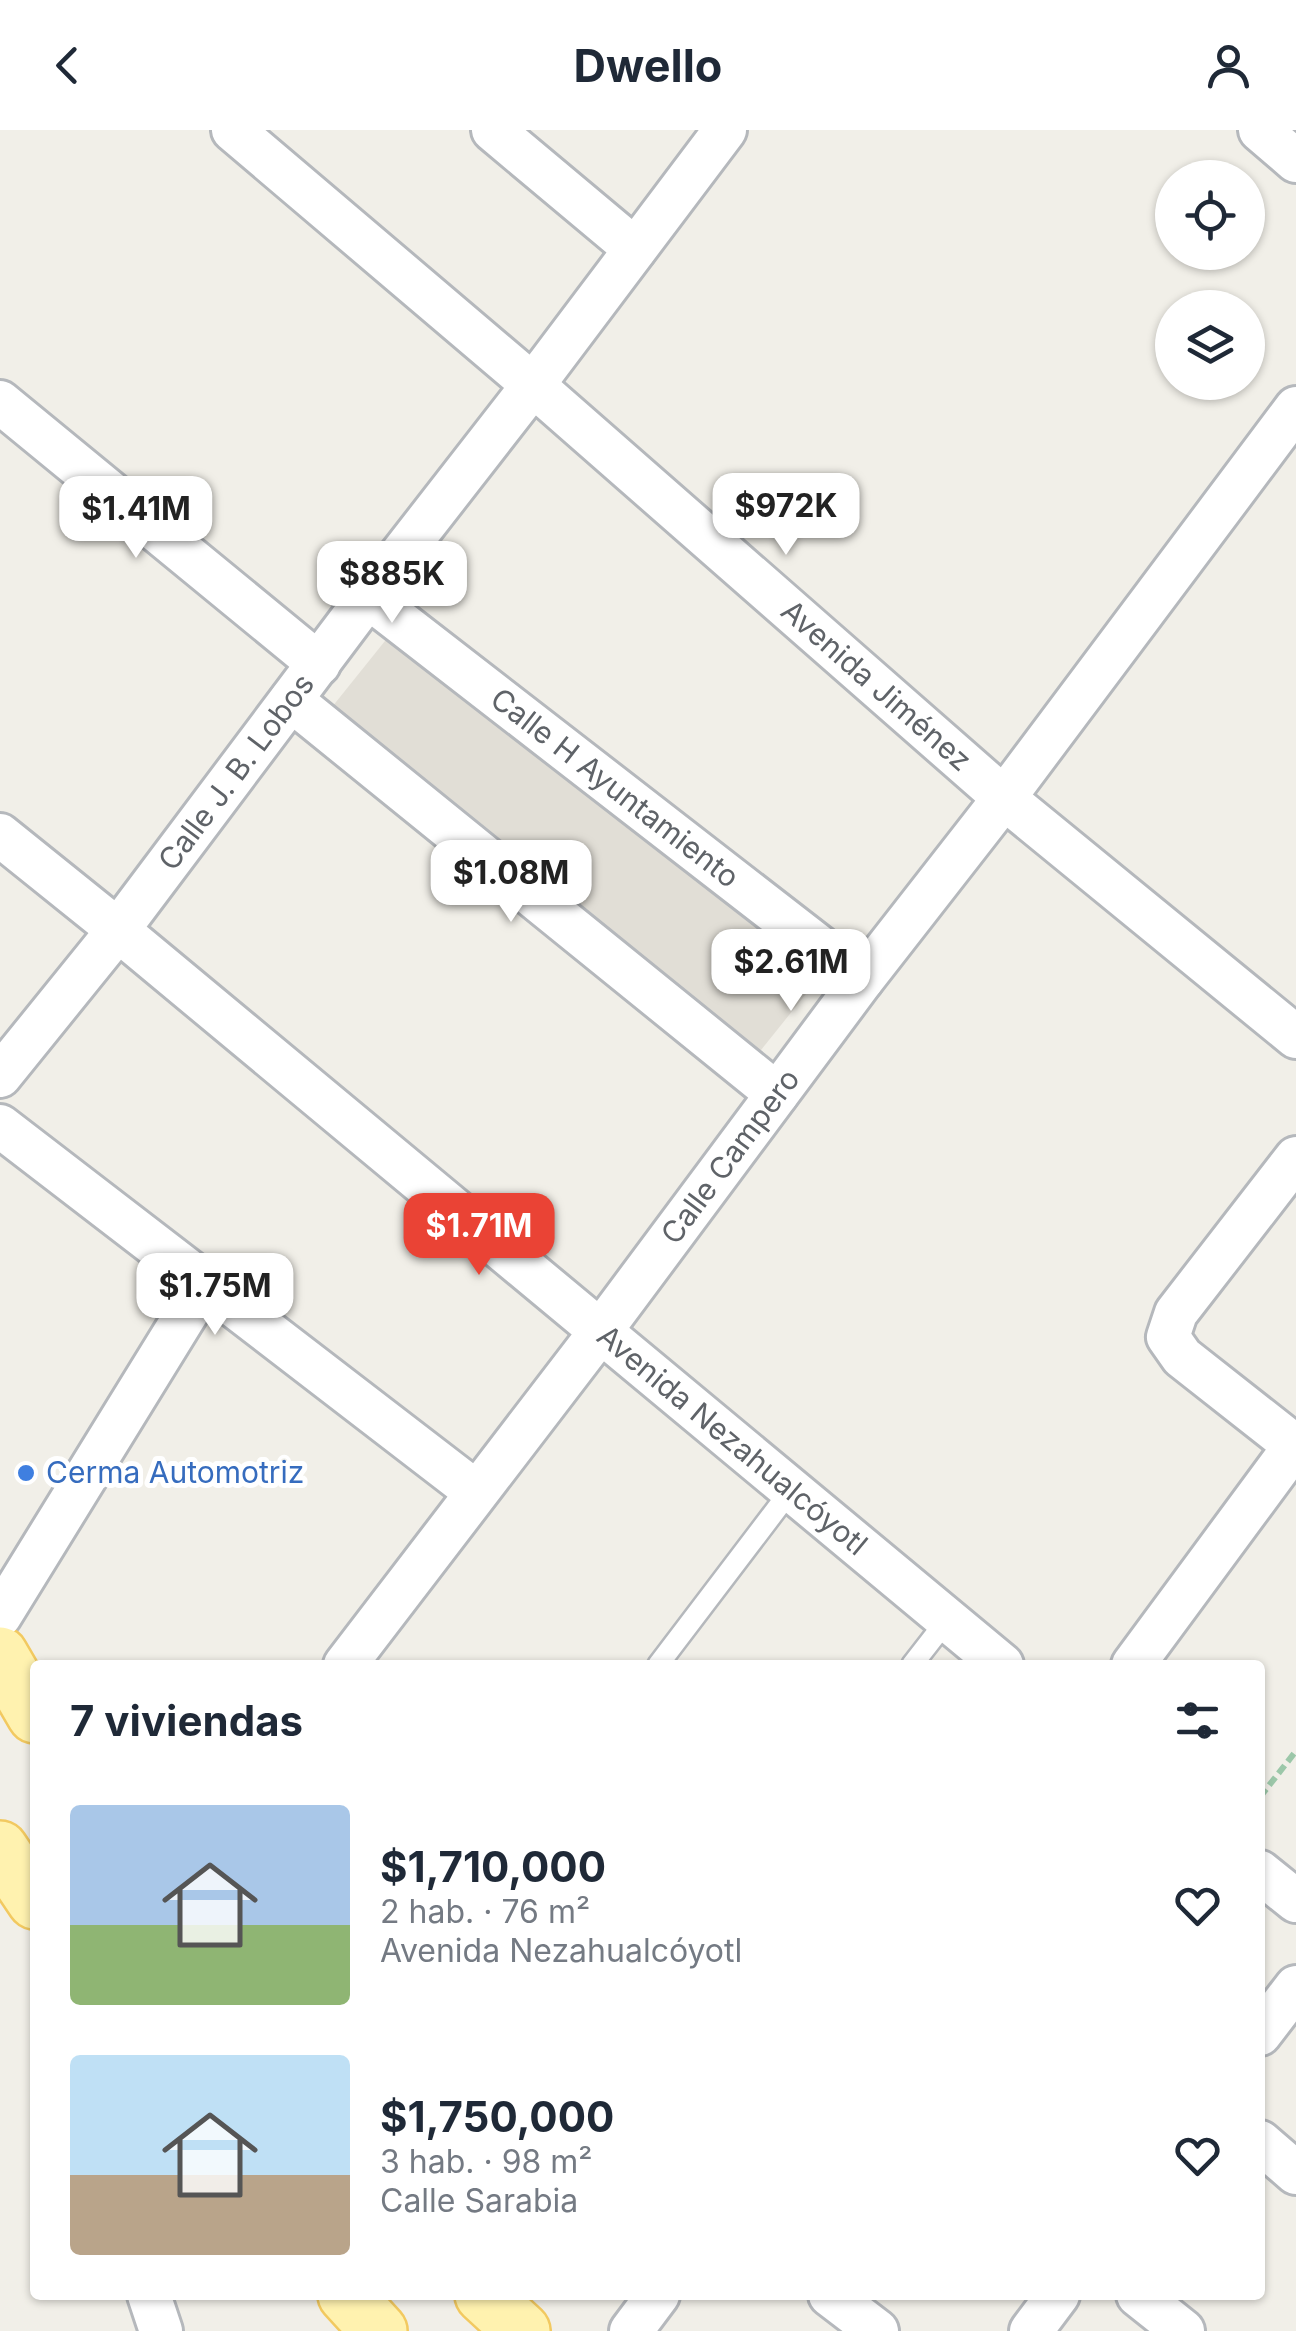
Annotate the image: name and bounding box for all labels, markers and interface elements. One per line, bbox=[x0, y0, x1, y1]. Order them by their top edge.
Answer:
icon: back bbox=[40, 38, 95, 93]
text: Dwello bbox=[574, 38, 722, 93]
icon: person bbox=[1201, 38, 1256, 93]
map controls bbox=[1155, 160, 1265, 400]
button: locate bbox=[1155, 160, 1265, 270]
button: layers bbox=[1155, 290, 1265, 400]
pin: $972K bbox=[716, 473, 856, 558]
pin: $1.41M bbox=[55, 476, 217, 561]
text: $972K bbox=[735, 486, 837, 525]
text: $1.41M bbox=[81, 489, 191, 528]
pin: $885K bbox=[322, 541, 462, 626]
text: $885K bbox=[339, 554, 445, 593]
street label: Avenida Jiménez bbox=[774, 592, 979, 778]
street label: Calle J. B. Lobos bbox=[150, 666, 321, 877]
street label: Calle H Ayuntamiento bbox=[484, 680, 746, 895]
pin: $1.08M bbox=[430, 840, 592, 925]
text: $1.08M bbox=[453, 853, 569, 892]
pin: $2.61M bbox=[710, 929, 872, 1014]
text: $2.61M bbox=[733, 942, 849, 981]
street label: Calle Campero bbox=[653, 1061, 807, 1251]
pin: $1.71M bbox=[398, 1193, 560, 1278]
text: $1.71M bbox=[426, 1206, 532, 1245]
pin: $1.75M bbox=[134, 1253, 296, 1338]
text: $1.75M bbox=[158, 1266, 272, 1305]
street label: Avenida Nezahualcóyotl bbox=[590, 1317, 875, 1562]
place label: Cerma Automotriz bbox=[46, 1454, 304, 1490]
marker: Cerma Automotriz bbox=[15, 1462, 37, 1484]
icon: filters bbox=[1170, 1693, 1225, 1748]
text: 7 viviendas bbox=[70, 1695, 303, 1746]
text: $1,710,000 bbox=[380, 1841, 606, 1892]
icon: home bbox=[150, 1845, 270, 1965]
icon: heart bbox=[1170, 1878, 1225, 1933]
text: 2 hab. · 76 m² bbox=[380, 1892, 590, 1931]
text: Avenida Nezahualcóyotl bbox=[380, 1931, 742, 1970]
text: $1,750,000 bbox=[380, 2091, 614, 2142]
icon: home bbox=[150, 2095, 270, 2215]
icon: heart bbox=[1170, 2128, 1225, 2183]
text: 3 hab. · 98 m² bbox=[380, 2142, 593, 2181]
text: Calle Sarabia bbox=[380, 2181, 578, 2220]

